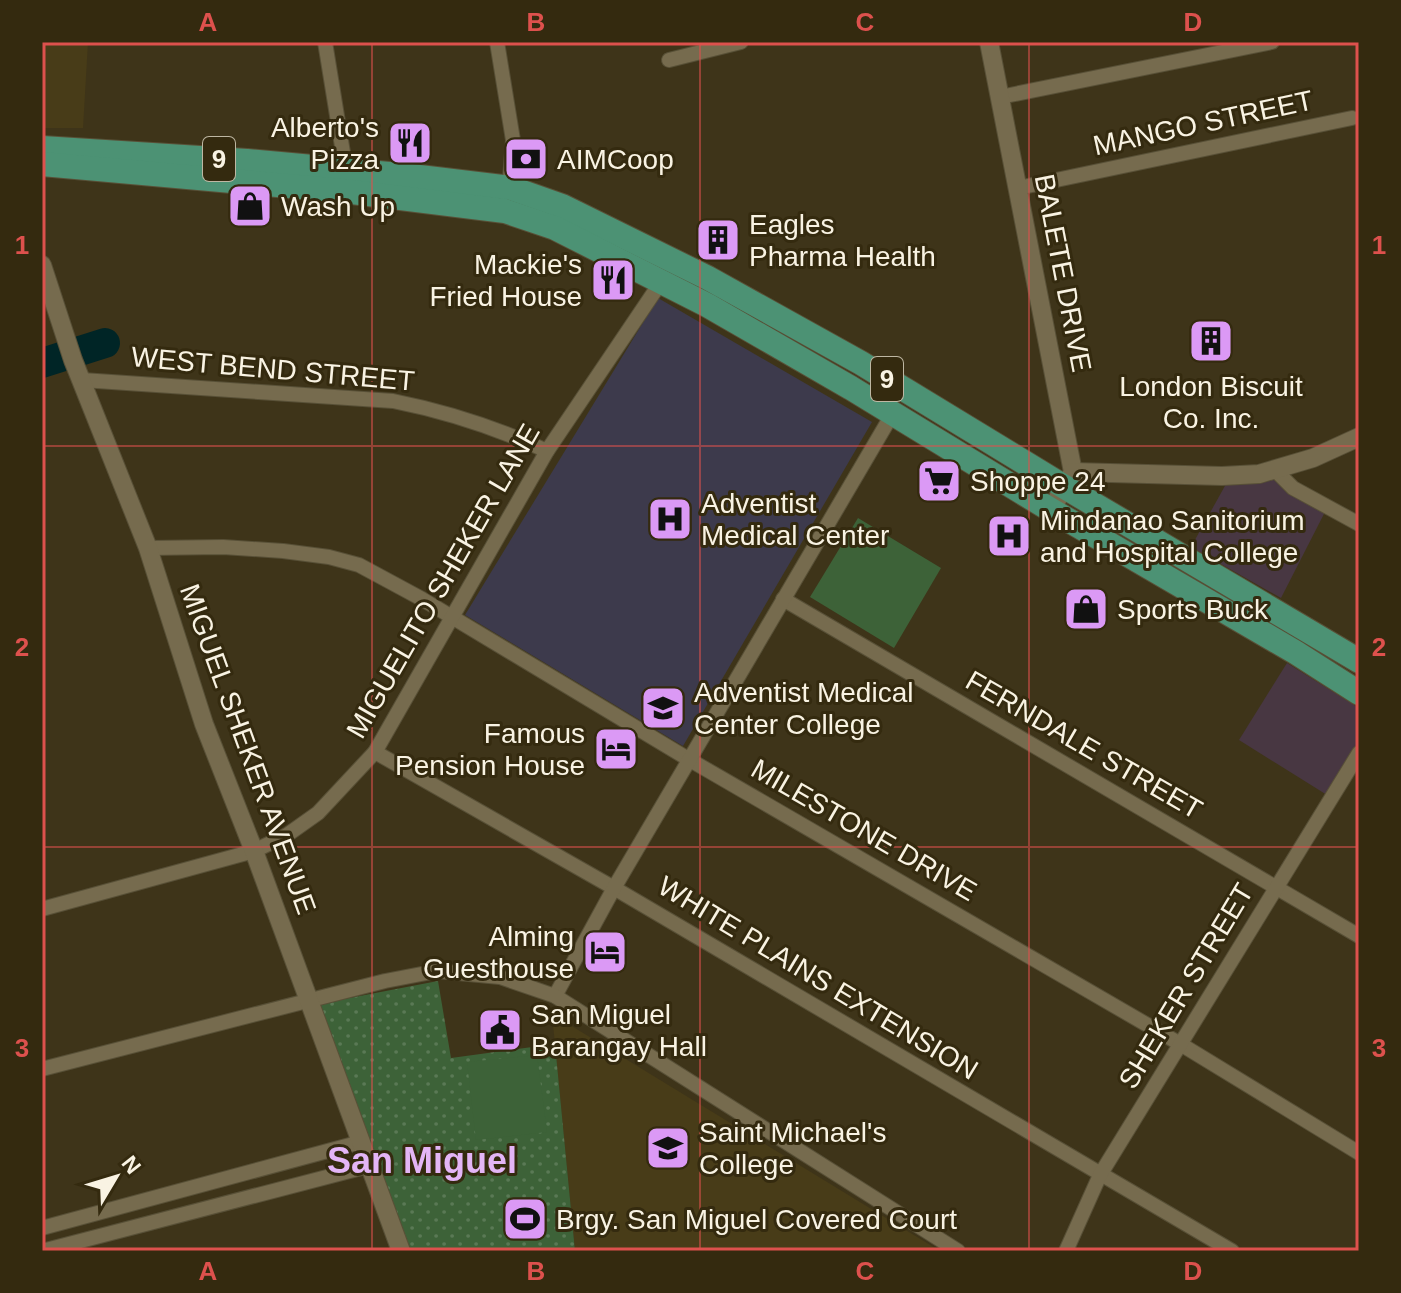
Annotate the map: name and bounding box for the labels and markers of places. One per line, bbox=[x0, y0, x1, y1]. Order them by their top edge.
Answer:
place label: Alberto's Pizza bbox=[271, 112, 379, 175]
restaurant icon: Alberto's Pizza bbox=[386, 119, 434, 167]
bank icon: AIMCoop bbox=[502, 135, 550, 183]
place label: AIMCoop bbox=[557, 144, 674, 175]
shop icon: Wash Up bbox=[226, 182, 274, 230]
place label: Wash Up bbox=[281, 191, 395, 222]
place label: Eagles Pharma Health bbox=[749, 209, 936, 272]
building icon: Eagles Pharma Health bbox=[694, 216, 742, 264]
place label: Mackie's Fried House bbox=[429, 249, 582, 312]
restaurant icon: Mackie's Fried House bbox=[589, 256, 637, 304]
building icon: London Biscuit Co. Inc. bbox=[1187, 317, 1235, 365]
place label: London Biscuit Co. Inc. bbox=[1119, 371, 1303, 434]
supermarket icon: Shoppe 24 bbox=[915, 457, 963, 505]
place label: Shoppe 24 bbox=[970, 466, 1105, 497]
place label: Adventist Medical Center bbox=[701, 488, 889, 551]
hospital icon: Adventist Medical Center bbox=[646, 495, 694, 543]
place label: Mindanao Sanitorium and Hospital College bbox=[1040, 505, 1305, 568]
hospital icon: Mindanao Sanitorium and Hospital College bbox=[985, 512, 1033, 560]
shop icon: Sports Buck bbox=[1062, 585, 1110, 633]
place label: Sports Buck bbox=[1117, 594, 1269, 625]
place label: Adventist Medical Center College bbox=[694, 677, 913, 740]
school or university icon: Adventist Medical Center College bbox=[639, 684, 687, 732]
place label: Famous Pension House bbox=[395, 718, 585, 781]
hotel icon: Famous Pension House bbox=[592, 725, 640, 773]
place label: Alming Guesthouse bbox=[423, 921, 574, 984]
hotel icon: Alming Guesthouse bbox=[581, 928, 629, 976]
place label: San Miguel Barangay Hall bbox=[531, 999, 707, 1062]
public building icon: San Miguel Barangay Hall bbox=[476, 1006, 524, 1054]
place label: Saint Michael's College bbox=[699, 1117, 886, 1180]
school or university icon: Saint Michael's College bbox=[644, 1124, 692, 1172]
sports icon: Brgy. San Miguel Covered Court bbox=[501, 1195, 549, 1243]
place label: Brgy. San Miguel Covered Court bbox=[556, 1204, 957, 1235]

